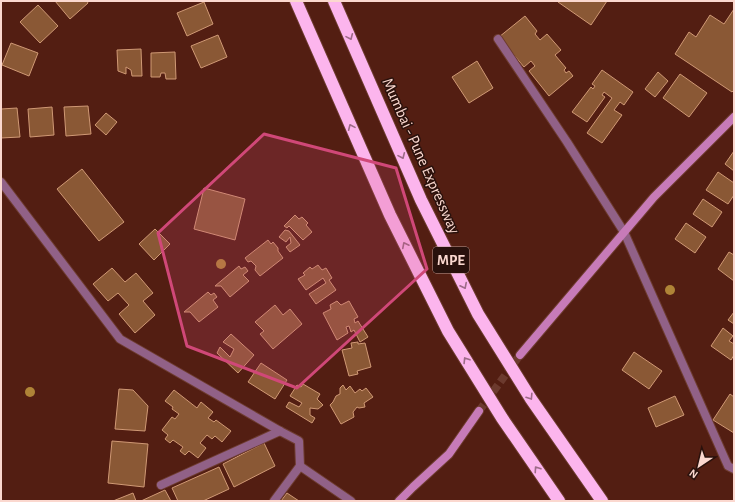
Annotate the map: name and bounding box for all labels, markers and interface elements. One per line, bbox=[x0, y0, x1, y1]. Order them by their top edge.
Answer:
one-way arrow bbox=[345, 32, 353, 40]
street label: Mumbai - Pune Expressway bbox=[378, 76, 463, 237]
one-way arrow bbox=[348, 124, 356, 131]
one-way arrow bbox=[397, 151, 405, 159]
one-way arrow bbox=[402, 242, 410, 250]
road number: MPE bbox=[433, 247, 469, 273]
one-way arrow bbox=[459, 281, 467, 289]
one-way arrow bbox=[464, 357, 471, 364]
one-way arrow bbox=[526, 393, 533, 400]
north arrow bbox=[679, 446, 719, 486]
one-way arrow bbox=[534, 466, 542, 473]
text: N bbox=[687, 467, 700, 480]

